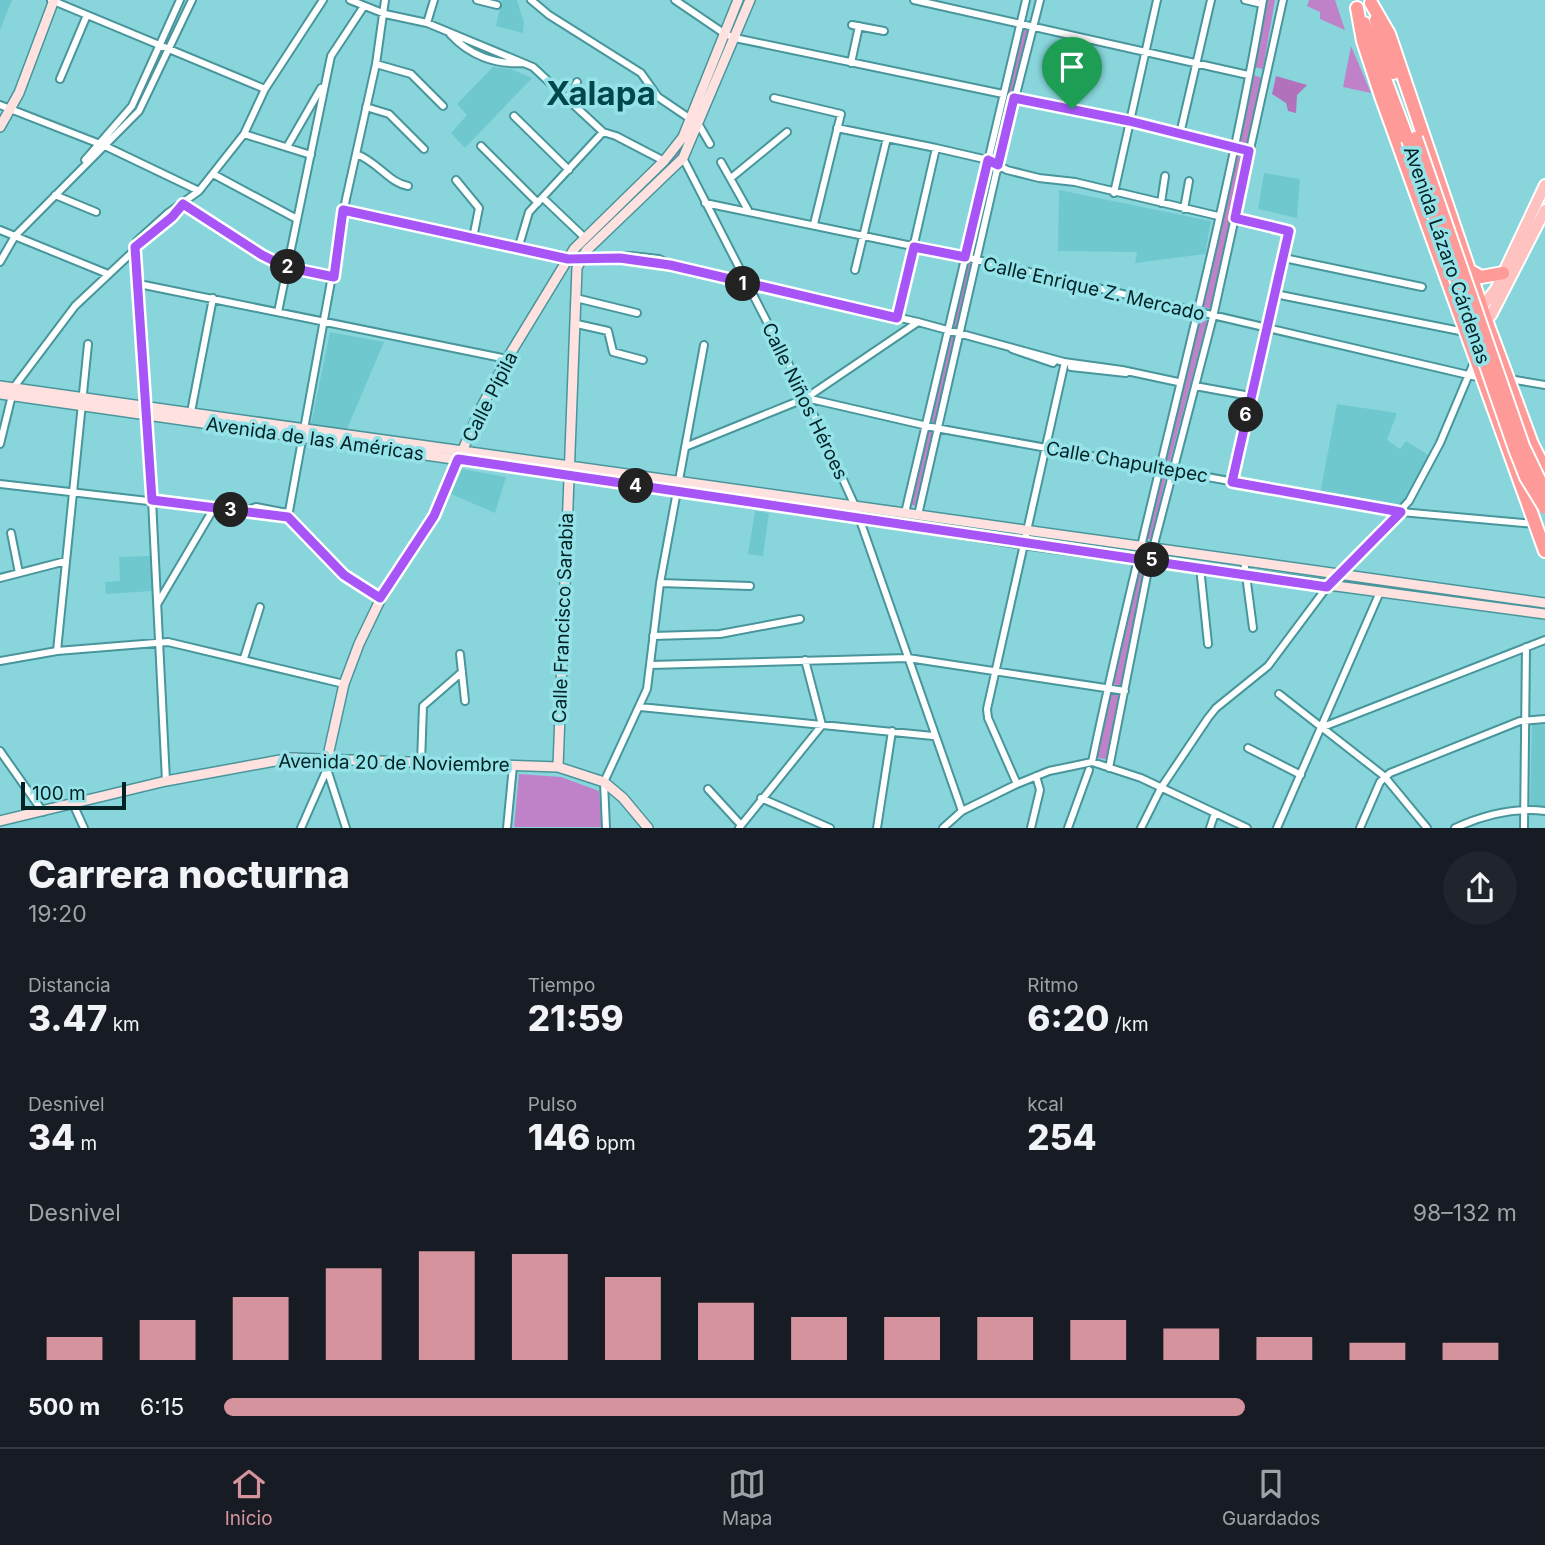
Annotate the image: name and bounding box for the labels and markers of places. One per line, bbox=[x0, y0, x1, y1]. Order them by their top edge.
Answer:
pin bbox=[1042, 37, 1102, 109]
pin: 2 bbox=[270, 250, 306, 284]
pin: 1 bbox=[726, 266, 760, 302]
pin: 6 bbox=[1228, 398, 1264, 432]
pin: 4 bbox=[618, 468, 654, 504]
pin: 3 bbox=[214, 492, 248, 528]
pin: 5 bbox=[1134, 542, 1170, 578]

